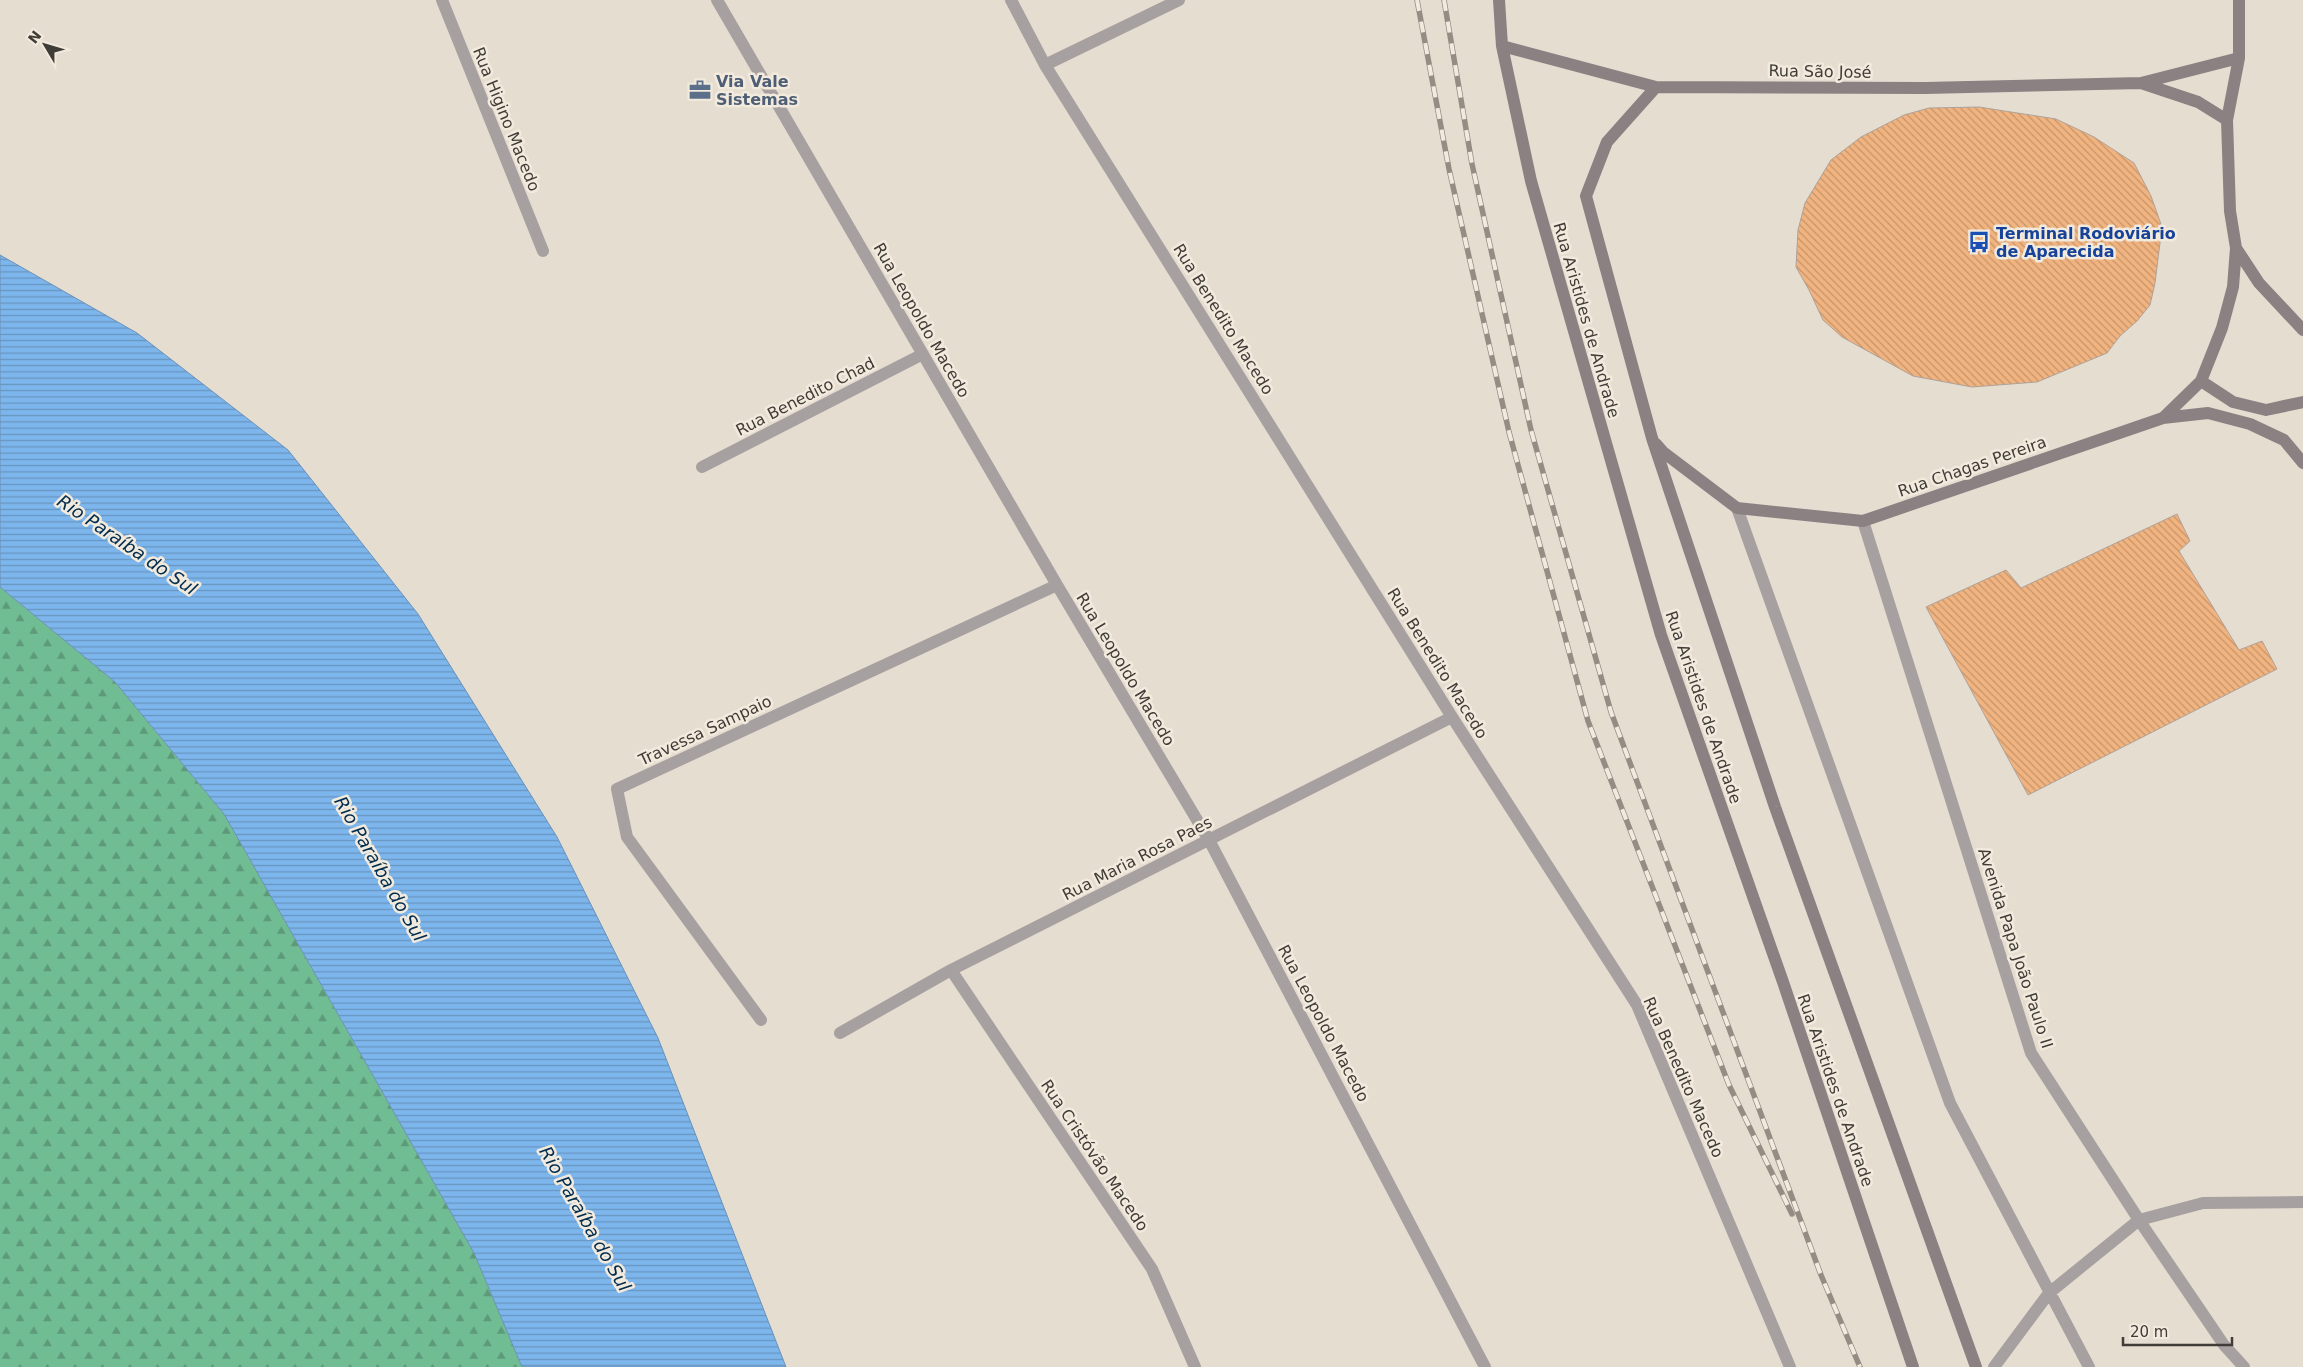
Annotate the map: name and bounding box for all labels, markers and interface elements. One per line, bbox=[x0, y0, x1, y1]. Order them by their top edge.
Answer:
north arrow bbox=[20, 20, 70, 70]
text: N bbox=[25, 27, 45, 47]
street label: Rua Higino Macedo bbox=[469, 44, 544, 194]
street label: Rua São José bbox=[1768, 61, 1872, 82]
place label: Via Vale Sistemas bbox=[716, 72, 798, 109]
office icon: Via Vale Sistemas bbox=[687, 77, 713, 103]
street label: Rua Aristides de Andrade bbox=[1549, 220, 1624, 420]
place label: Terminal Rodoviário de Aparecida bbox=[1996, 224, 2176, 261]
bus stop icon: Terminal Rodoviário de Aparecida bbox=[1966, 229, 1992, 255]
street label: Rua Leopoldo Macedo bbox=[870, 240, 974, 401]
street label: Rua Benedito Macedo bbox=[1169, 240, 1278, 398]
street label: Rua Benedito Chad bbox=[733, 353, 878, 440]
street label: Rua Chagas Pereira bbox=[1895, 432, 2049, 501]
water label: Rio Paraíba do Sul bbox=[54, 490, 201, 599]
street label: Rua Benedito Macedo bbox=[1383, 584, 1492, 742]
street label: Rua Leopoldo Macedo bbox=[1072, 589, 1179, 749]
street label: Rua Aristides de Andrade bbox=[1662, 608, 1745, 806]
street label: Travessa Sampaio bbox=[635, 691, 775, 770]
water label: Rio Paraíba do Sul bbox=[330, 793, 430, 945]
street label: Rua Maria Rosa Paes bbox=[1059, 812, 1215, 904]
street label: Avenida Papa João Paulo II bbox=[1974, 846, 2057, 1051]
street label: Rua Leopoldo Macedo bbox=[1274, 941, 1373, 1105]
street label: Rua Aristides de Andrade bbox=[1794, 991, 1877, 1189]
street label: Rua Benedito Macedo bbox=[1639, 994, 1728, 1161]
street label: Rua Cristóvão Macedo bbox=[1037, 1076, 1152, 1235]
water label: Rio Paraíba do Sul bbox=[535, 1143, 635, 1295]
scale bar bbox=[2123, 1314, 2232, 1346]
text: 20 m bbox=[2130, 1323, 2168, 1341]

